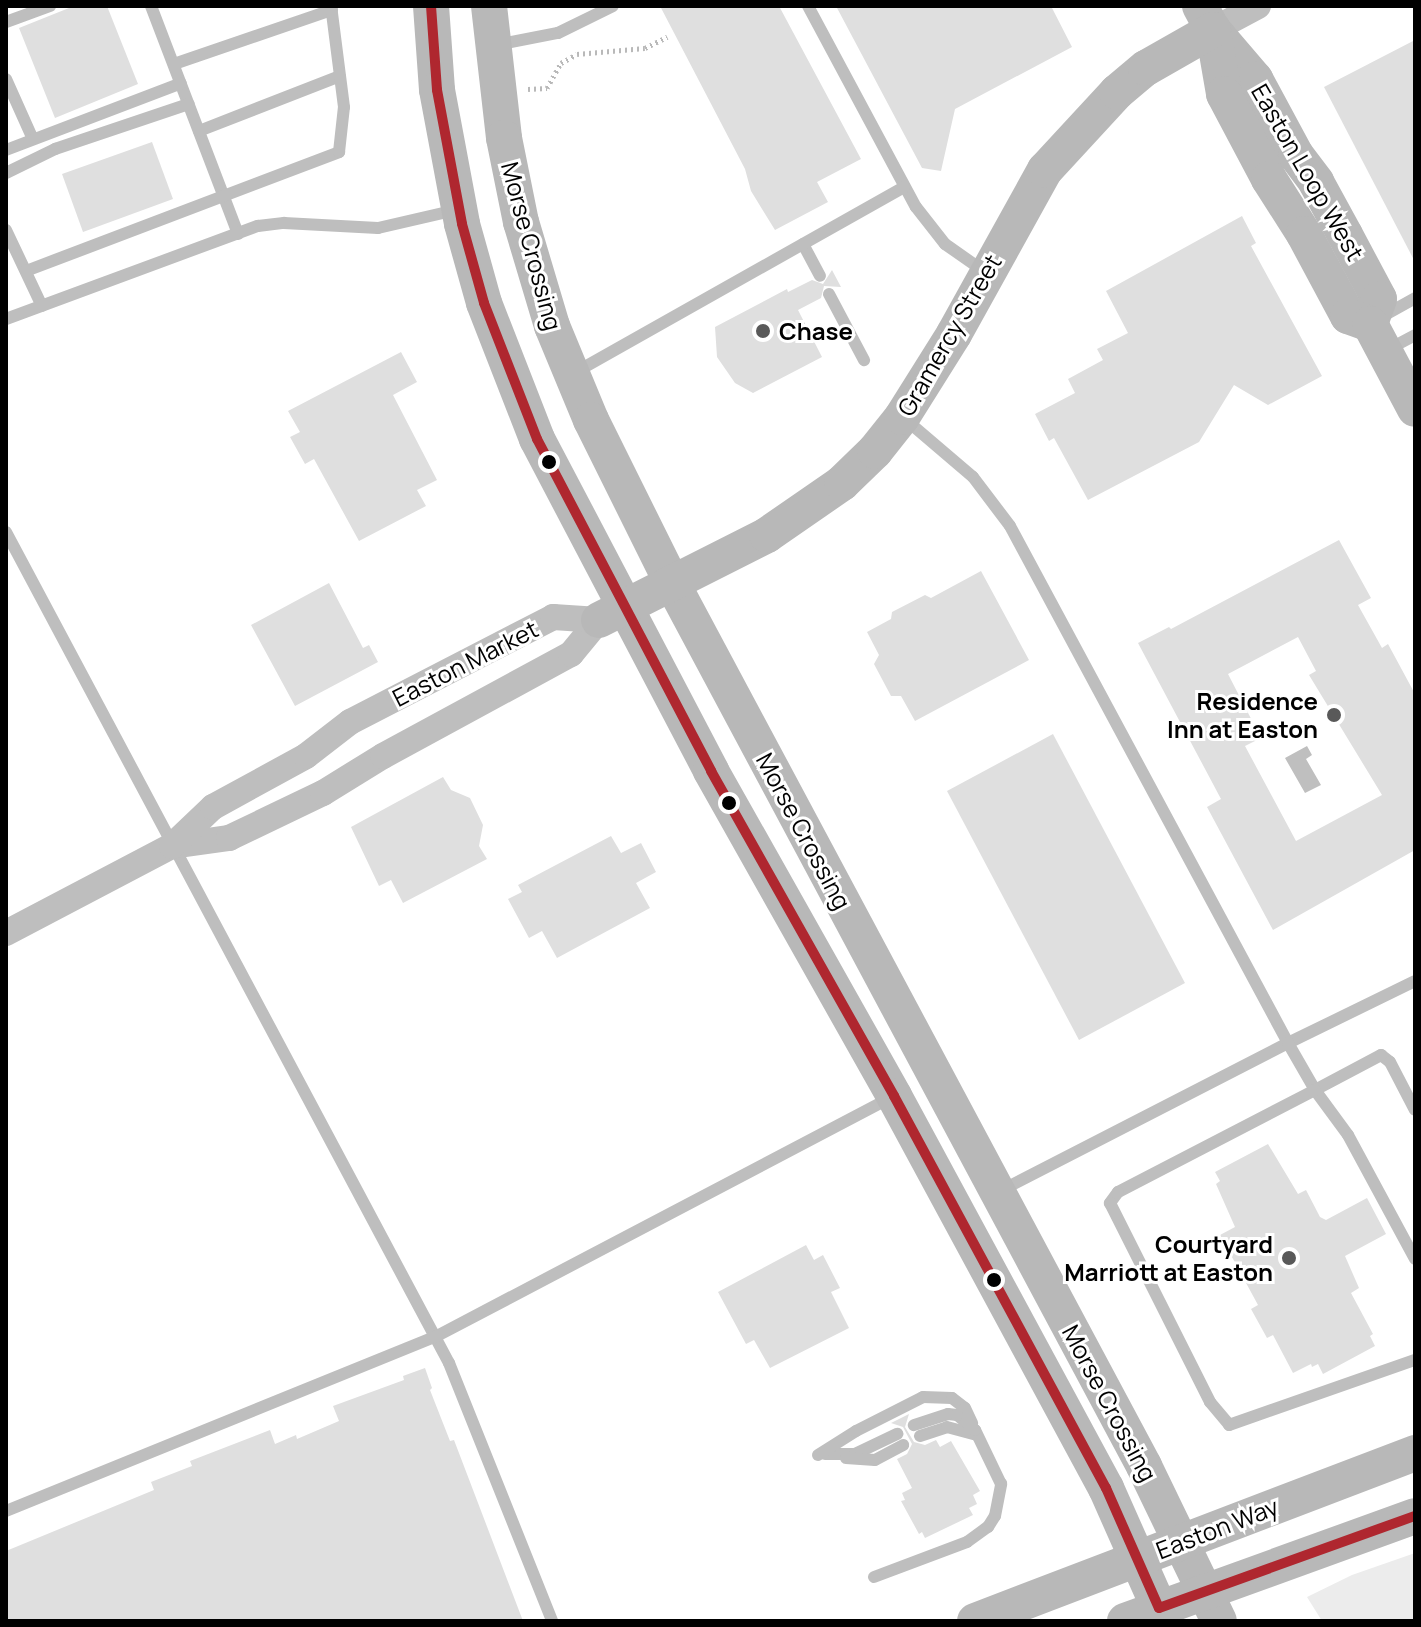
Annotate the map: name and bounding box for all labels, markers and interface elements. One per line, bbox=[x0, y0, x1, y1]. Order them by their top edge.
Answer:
street label: Easton Loop West bbox=[1246, 79, 1370, 265]
street label: Morse Crossing bbox=[496, 159, 568, 333]
street label: Gramercy Street bbox=[891, 249, 1007, 421]
place label: Chase bbox=[779, 317, 853, 345]
marker: Chase bbox=[754, 322, 772, 340]
unlabelled marker bbox=[541, 454, 557, 470]
street label: Easton Market bbox=[387, 614, 543, 712]
place label: Residence Inn at Easton bbox=[1167, 687, 1318, 743]
marker: Residence Inn at Easton bbox=[1325, 706, 1343, 724]
street label: Morse Crossing bbox=[751, 748, 857, 914]
unlabelled marker bbox=[721, 795, 737, 811]
place label: Courtyard Marriott at Easton bbox=[1064, 1230, 1273, 1286]
marker: Courtyard Marriott at Easton bbox=[1280, 1249, 1298, 1267]
unlabelled marker bbox=[986, 1272, 1002, 1288]
street label: Morse Crossing bbox=[1057, 1320, 1163, 1486]
street label: Easton Way bbox=[1152, 1492, 1282, 1564]

